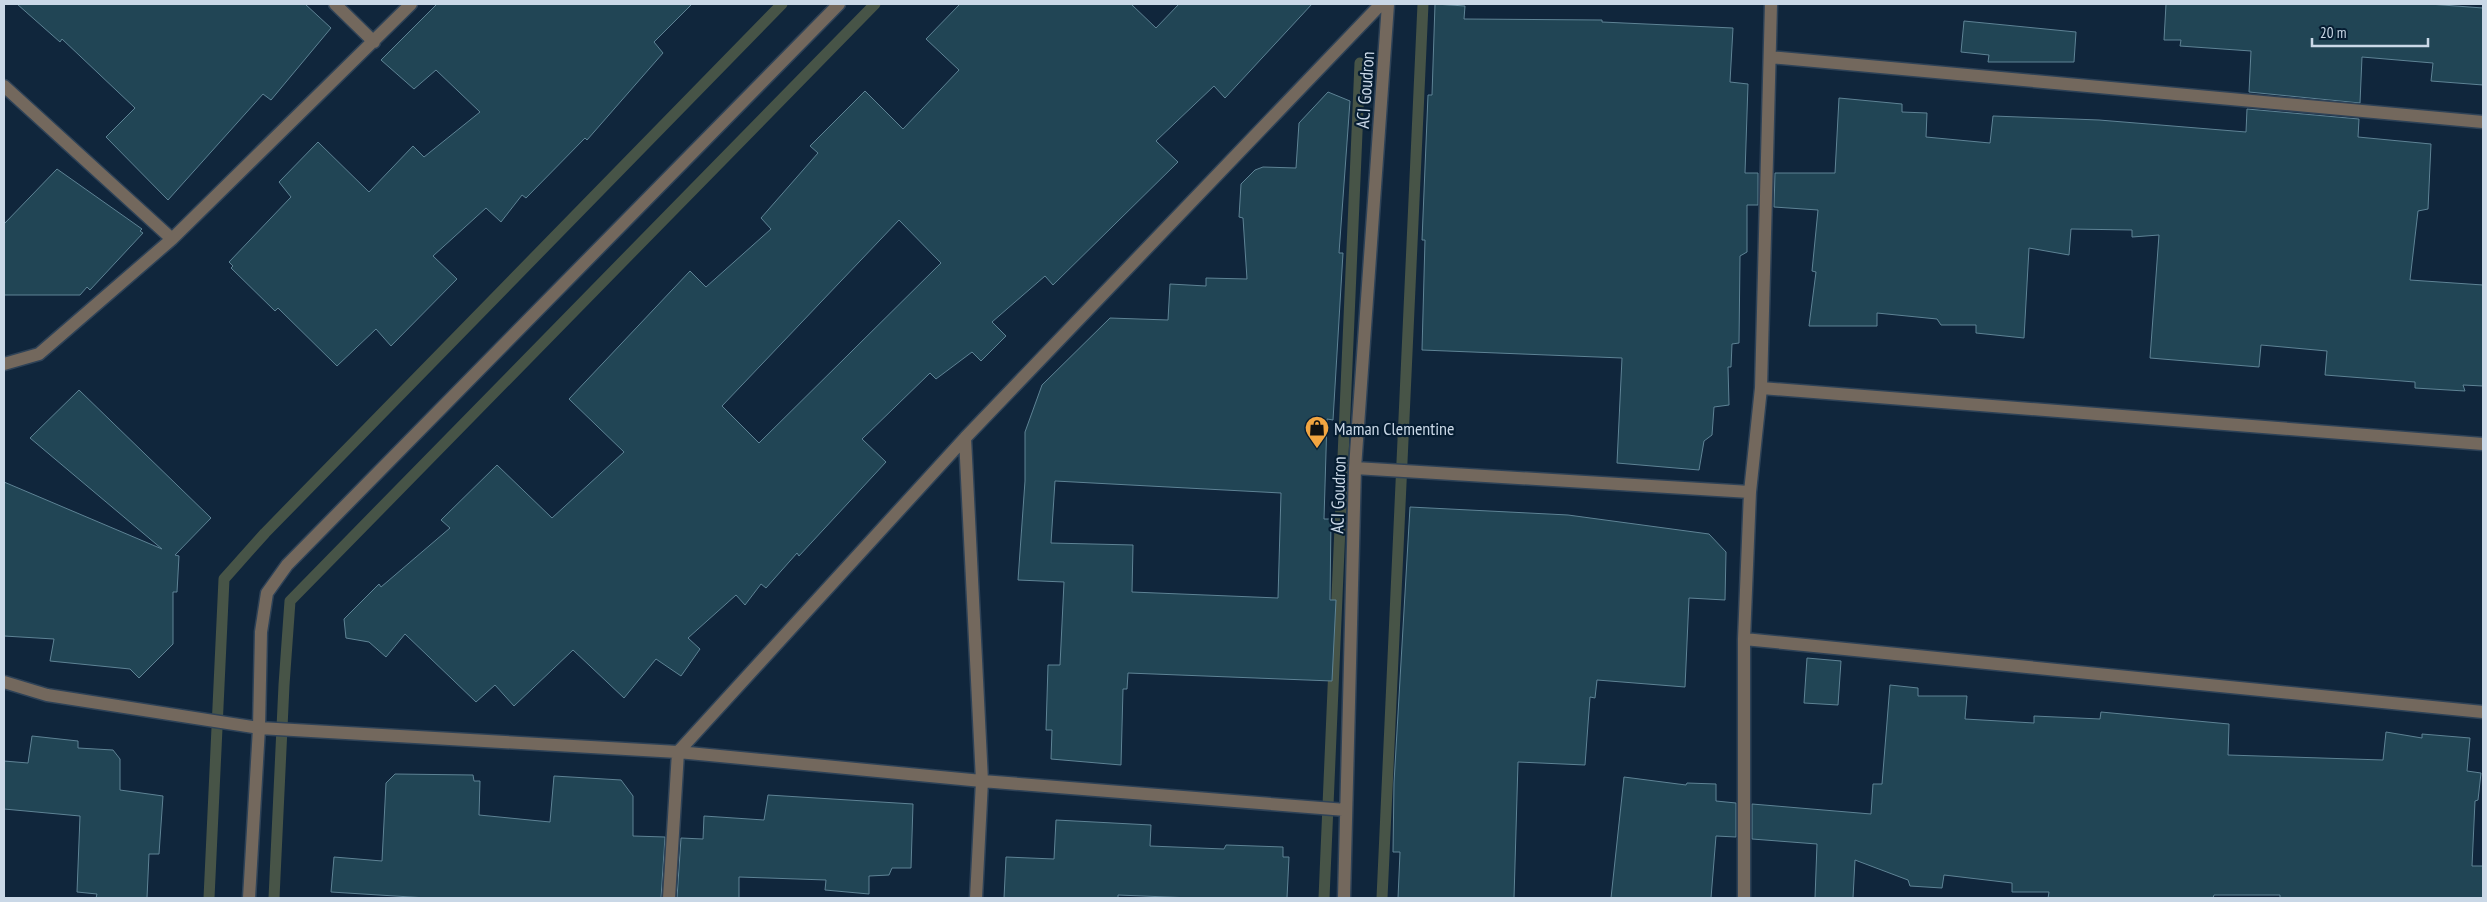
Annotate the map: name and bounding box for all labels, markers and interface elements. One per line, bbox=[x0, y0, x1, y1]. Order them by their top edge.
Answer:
scale bar bbox=[2312, 15, 2428, 47]
text: 20 m bbox=[2320, 23, 2346, 42]
street label: ACI Goudron bbox=[1351, 51, 1379, 129]
shop icon: Maman Clementine bbox=[1304, 415, 1330, 449]
place label: Maman Clementine bbox=[1334, 417, 1454, 440]
street label: ACI Goudron bbox=[1325, 456, 1351, 534]

